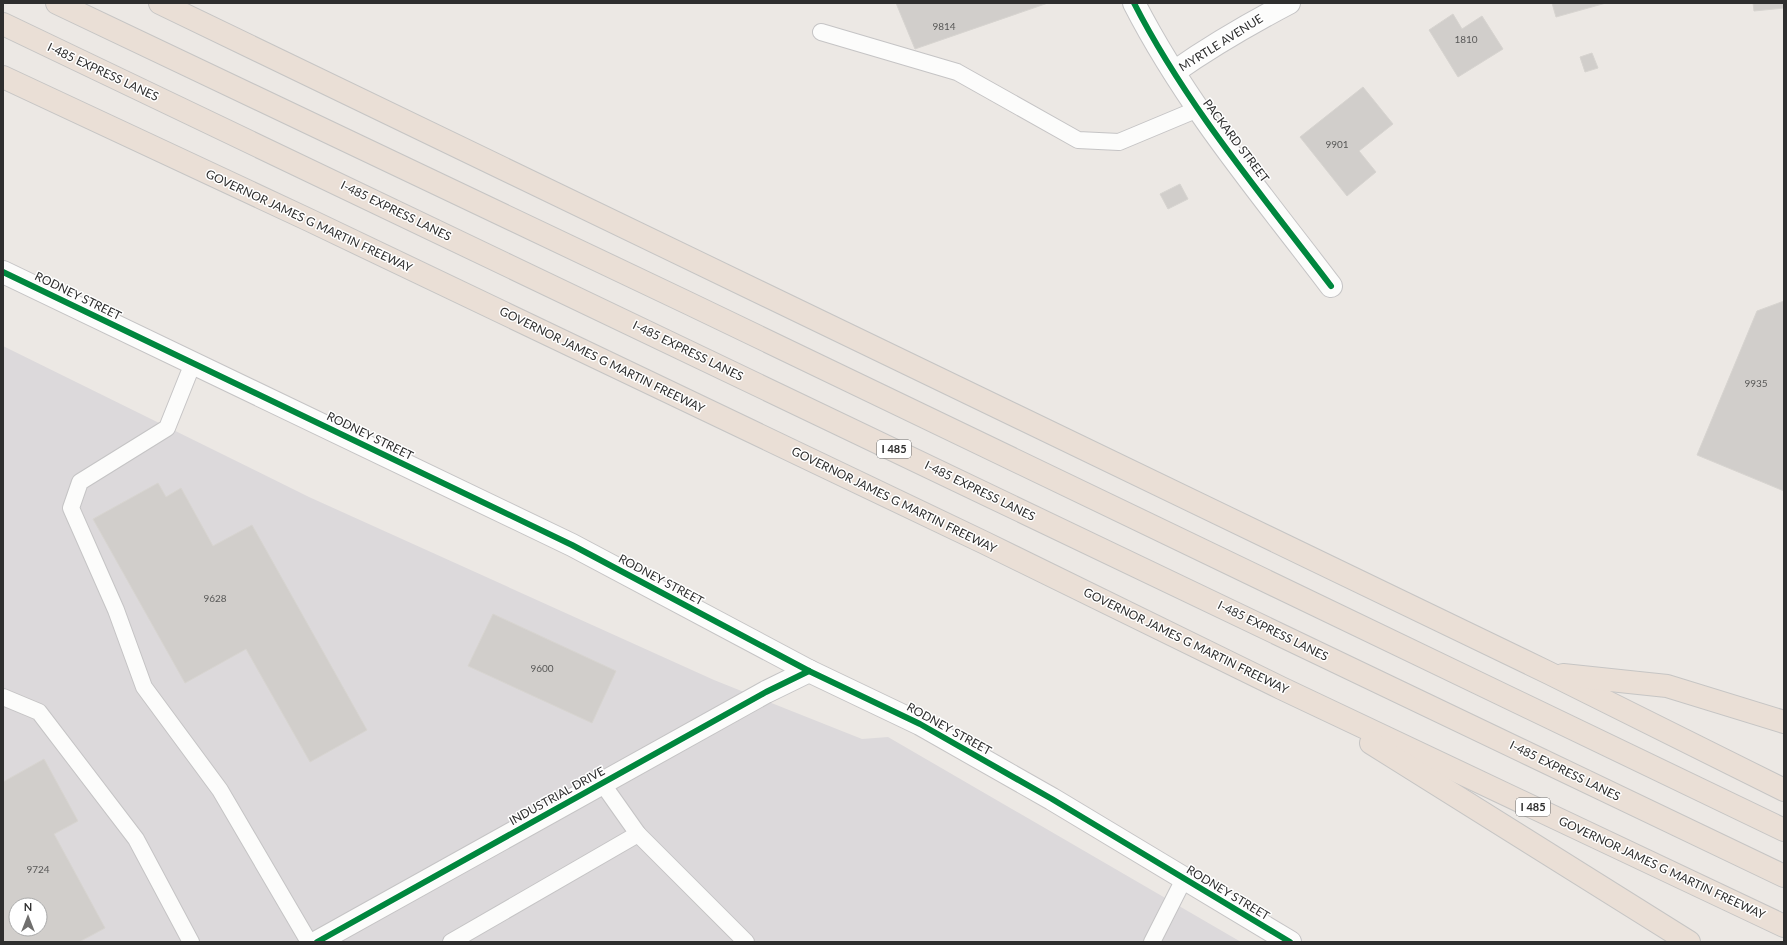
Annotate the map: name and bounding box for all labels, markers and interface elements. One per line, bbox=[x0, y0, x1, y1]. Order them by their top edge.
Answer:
street label: MYRTLE AVENUE bbox=[1176, 11, 1266, 74]
house number: 9814 bbox=[932, 20, 956, 32]
house number: 1810 bbox=[1454, 33, 1478, 45]
street label: I-485 EXPRESS LANES bbox=[45, 39, 161, 104]
street label: PACKARD STREET bbox=[1200, 96, 1273, 185]
house number: 9901 bbox=[1325, 138, 1349, 150]
street label: GOVERNOR JAMES G MARTIN FREEWAY bbox=[203, 166, 415, 275]
street label: I-485 EXPRESS LANES bbox=[338, 177, 454, 244]
street label: RODNEY STREET bbox=[33, 268, 124, 323]
street label: GOVERNOR JAMES G MARTIN FREEWAY bbox=[497, 303, 708, 416]
street label: I-485 EXPRESS LANES bbox=[630, 317, 746, 384]
house number: 9935 bbox=[1744, 377, 1768, 389]
street label: RODNEY STREET bbox=[325, 408, 416, 463]
road number: I 485 bbox=[877, 440, 911, 458]
street label: GOVERNOR JAMES G MARTIN FREEWAY bbox=[789, 443, 1000, 556]
street label: I-485 EXPRESS LANES bbox=[922, 457, 1038, 524]
street label: RODNEY STREET bbox=[616, 551, 706, 608]
street label: GOVERNOR JAMES G MARTIN FREEWAY bbox=[1081, 584, 1292, 697]
house number: 9628 bbox=[203, 592, 227, 604]
street label: I-485 EXPRESS LANES bbox=[1215, 597, 1331, 664]
house number: 9600 bbox=[530, 662, 554, 674]
street label: RODNEY STREET bbox=[904, 699, 994, 758]
street label: I-485 EXPRESS LANES bbox=[1507, 737, 1623, 804]
street label: INDUSTRIAL DRIVE bbox=[506, 763, 607, 828]
road number: I 485 bbox=[1516, 798, 1550, 816]
street label: GOVERNOR JAMES G MARTIN FREEWAY bbox=[1556, 813, 1768, 922]
street label: RODNEY STREET bbox=[1184, 862, 1273, 923]
house number: 9724 bbox=[26, 863, 50, 875]
north arrow bbox=[8, 897, 48, 937]
text: N bbox=[24, 900, 32, 913]

